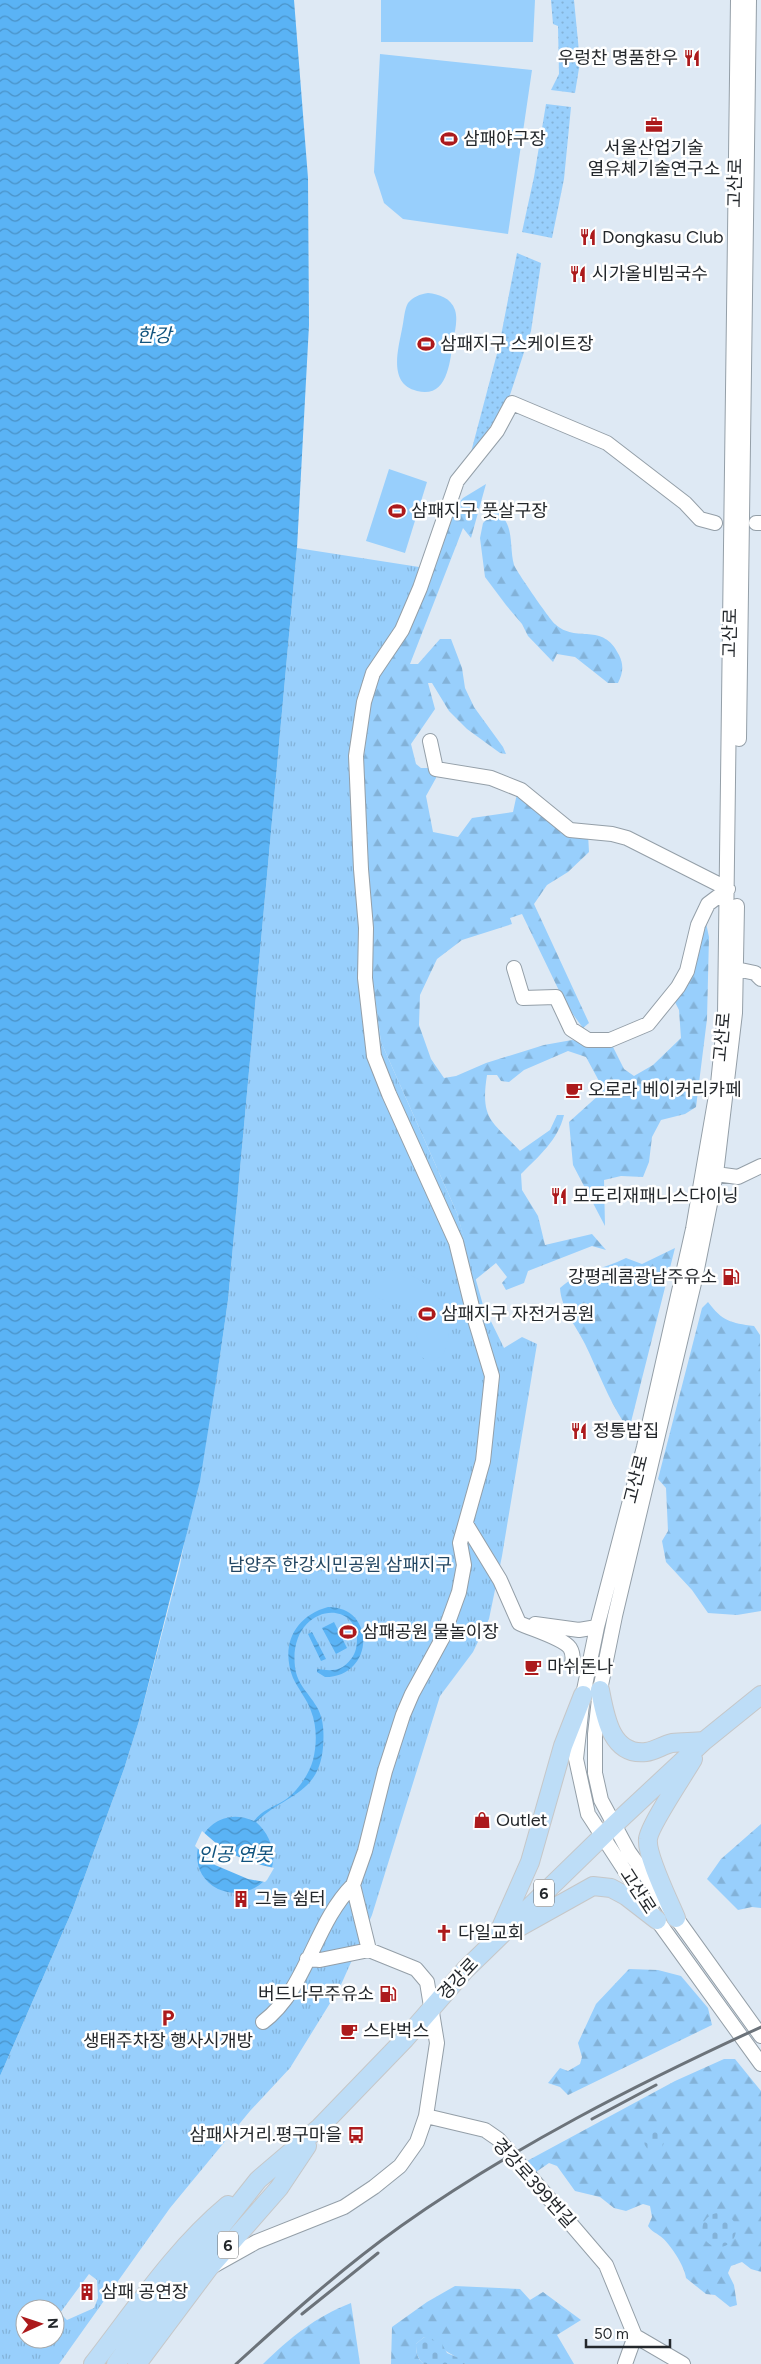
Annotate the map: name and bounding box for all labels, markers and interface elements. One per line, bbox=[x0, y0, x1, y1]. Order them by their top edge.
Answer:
place label: 우렁찬 명품한우 bbox=[558, 47, 678, 69]
restaurant icon: 우렁찬 명품한우 bbox=[682, 48, 702, 68]
office icon: 서울산업기술 열유체기술연구소 bbox=[644, 115, 664, 135]
place label: 삼패야구장 bbox=[463, 128, 546, 150]
sports icon: 삼패야구장 bbox=[439, 129, 459, 149]
place label: 서울산업기술 열유체기술연구소 bbox=[588, 137, 720, 180]
street label: 고산로 bbox=[724, 158, 746, 208]
place label: Dongkasu Club bbox=[602, 226, 724, 248]
restaurant icon: Dongkasu Club bbox=[578, 227, 598, 247]
place label: 시가올비빔국수 bbox=[592, 263, 708, 285]
restaurant icon: 시가올비빔국수 bbox=[568, 264, 588, 284]
water label: 한강 bbox=[137, 324, 174, 347]
place label: 삼패지구 스케이트장 bbox=[440, 333, 594, 355]
sports icon: 삼패지구 스케이트장 bbox=[416, 334, 436, 354]
place label: 삼패지구 풋살구장 bbox=[411, 500, 548, 522]
sports icon: 삼패지구 풋살구장 bbox=[387, 501, 407, 521]
street label: 고산로 bbox=[719, 608, 741, 658]
street label: 고산로 bbox=[709, 1011, 735, 1063]
place label: 오로라 베이커리카페 bbox=[588, 1079, 742, 1101]
cafe icon: 오로라 베이커리카페 bbox=[564, 1080, 584, 1100]
place label: 모도리재패니스다이닝 bbox=[573, 1185, 739, 1207]
restaurant icon: 모도리재패니스다이닝 bbox=[549, 1186, 569, 1206]
place label: 강평레콤광남주유소 bbox=[568, 1266, 717, 1288]
fuel station icon: 강평레콤광남주유소 bbox=[721, 1267, 741, 1287]
place label: 삼패지구 자전거공원 bbox=[441, 1303, 595, 1325]
sports icon: 삼패지구 자전거공원 bbox=[417, 1304, 437, 1324]
place label: 정통밥집 bbox=[593, 1420, 659, 1442]
restaurant icon: 정통밥집 bbox=[569, 1421, 589, 1441]
street label: 고산로 bbox=[619, 1452, 653, 1506]
park label: 남양주 한강시민공원 삼패지구 bbox=[228, 1554, 452, 1576]
place label: 삼패공원 물놀이장 bbox=[362, 1621, 499, 1643]
sports icon: 삼패공원 물놀이장 bbox=[338, 1622, 358, 1642]
place label: 마쉬돈나 bbox=[547, 1656, 613, 1678]
cafe icon: 마쉬돈나 bbox=[523, 1657, 543, 1677]
place label: Outlet bbox=[496, 1809, 548, 1831]
shop icon: Outlet bbox=[472, 1810, 492, 1830]
water label: 인공 연못 bbox=[198, 1843, 274, 1866]
street label: 고산로 bbox=[615, 1864, 661, 1918]
road number: 6 bbox=[534, 1880, 554, 1906]
place label: 그늘 쉼터 bbox=[255, 1888, 326, 1910]
building icon: 그늘 쉼터 bbox=[231, 1889, 251, 1909]
place label: 다일교회 bbox=[458, 1922, 524, 1944]
church icon: 다일교회 bbox=[434, 1923, 454, 1943]
street label: 경강로 bbox=[433, 1953, 483, 2005]
place label: 버드나무주유소 bbox=[258, 1983, 374, 2005]
fuel station icon: 버드나무주유소 bbox=[378, 1984, 398, 2004]
parking icon: 생태주차장 행사시개방 bbox=[158, 2008, 178, 2028]
place label: 스타벅스 bbox=[363, 2020, 429, 2042]
cafe icon: 스타벅스 bbox=[339, 2021, 359, 2041]
place label: 생태주차장 행사시개방 bbox=[83, 2030, 253, 2052]
place label: 삼패사거리.평구마을 bbox=[189, 2124, 342, 2146]
bus stop icon: 삼패사거리.평구마을 bbox=[346, 2125, 366, 2145]
street label: 경강로399번길 bbox=[488, 2134, 580, 2232]
road number: 6 bbox=[218, 2232, 238, 2258]
place label: 삼패 공연장 bbox=[101, 2281, 188, 2303]
building icon: 삼패 공연장 bbox=[77, 2282, 97, 2302]
north arrow bbox=[15, 2299, 65, 2349]
scale bar bbox=[586, 2316, 670, 2348]
text: N bbox=[44, 2317, 61, 2329]
text: 50 m bbox=[594, 2325, 629, 2343]

